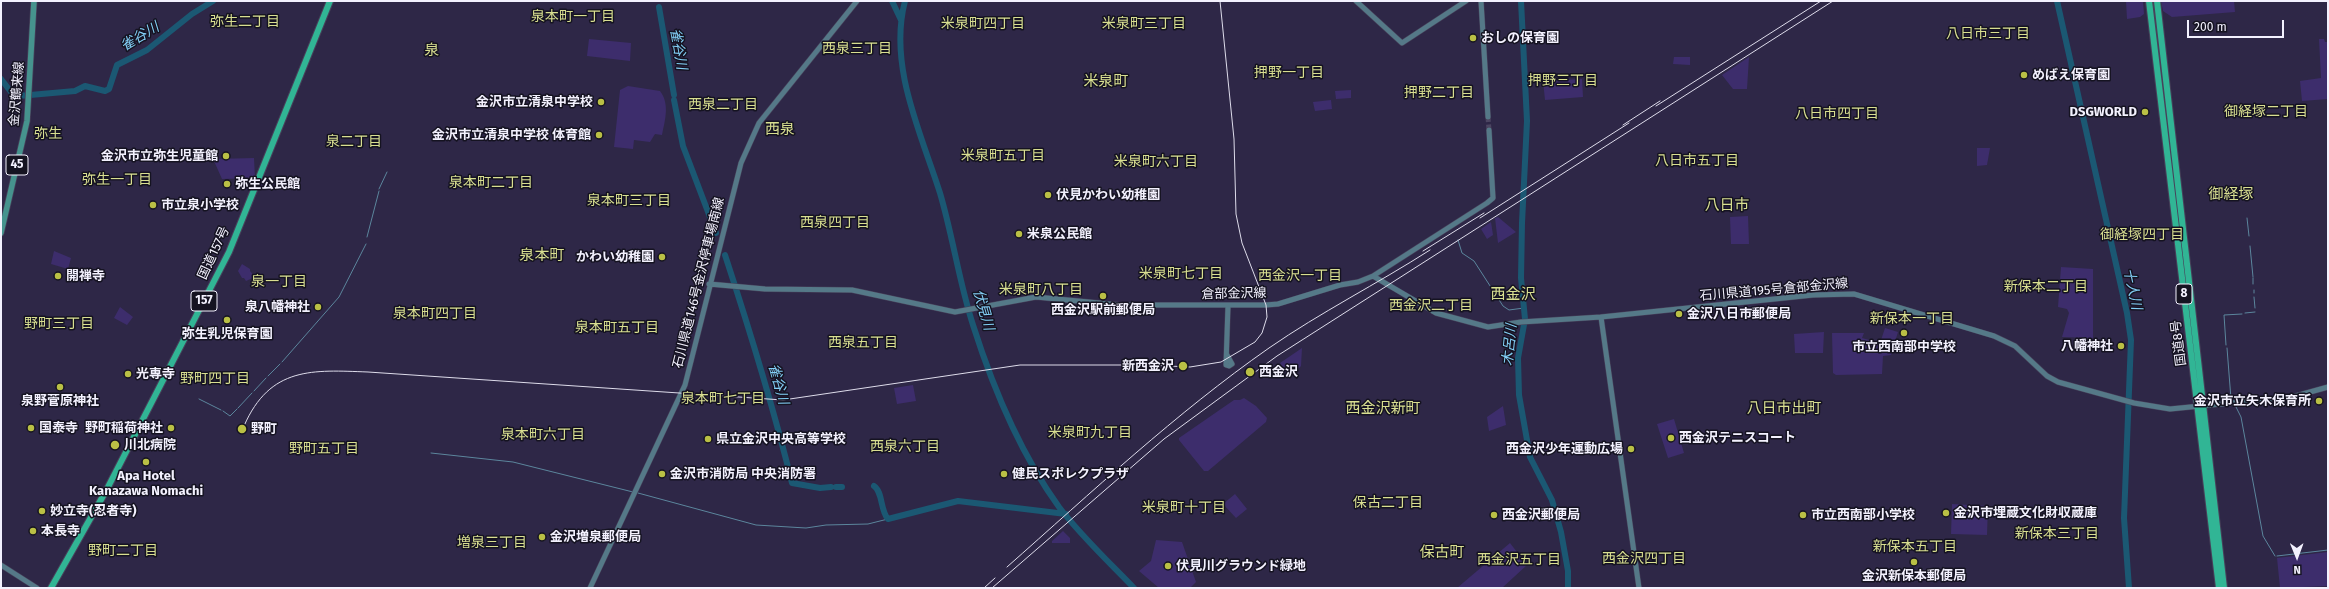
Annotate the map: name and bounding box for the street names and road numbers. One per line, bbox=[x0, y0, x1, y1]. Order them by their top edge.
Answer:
street label: 金沢鶴来線 bbox=[6, 61, 28, 127]
road number: 45 bbox=[6, 155, 28, 175]
street label: 石川県道146号金沢停車場南線 bbox=[670, 196, 728, 370]
street label: 国道157号 bbox=[195, 224, 233, 282]
street label: 石川県道195号倉部金沢線 bbox=[1699, 276, 1849, 304]
road number: 8 bbox=[2176, 284, 2192, 304]
street label: 倉部金沢線 bbox=[1201, 286, 1267, 302]
road number: 157 bbox=[191, 291, 217, 311]
street label: 国道8号 bbox=[2168, 319, 2190, 367]

